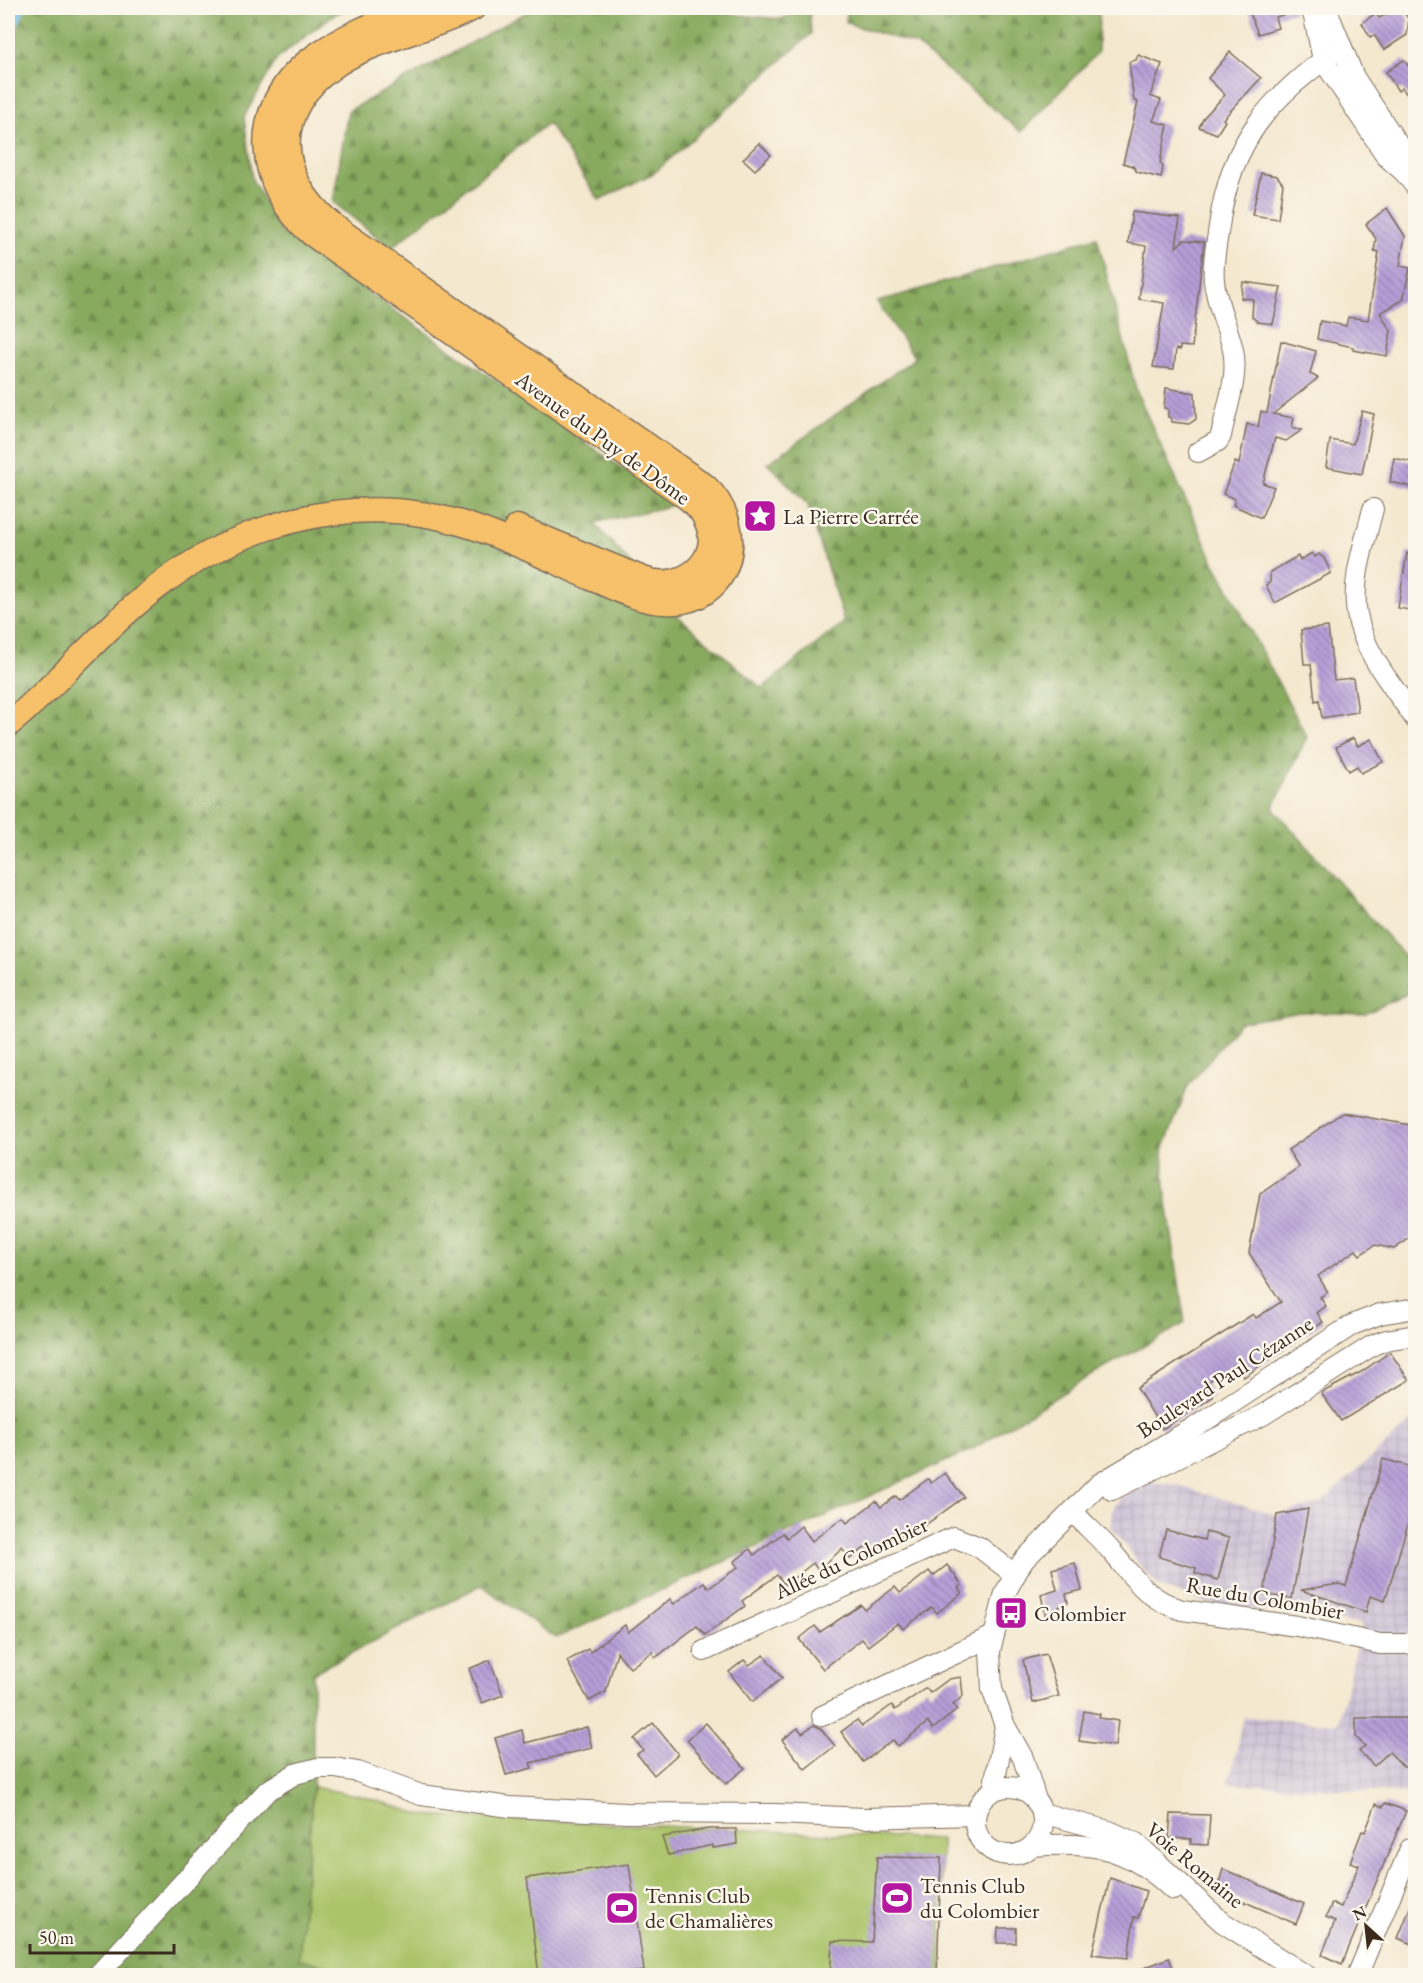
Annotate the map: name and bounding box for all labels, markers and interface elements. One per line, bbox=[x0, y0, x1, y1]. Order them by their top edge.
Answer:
street label: Avenue du Puy de Dôme bbox=[509, 364, 697, 512]
place icon: La Pierre Carrée bbox=[742, 498, 778, 534]
place label: La Pierre Carrée bbox=[783, 502, 919, 531]
street label: Boulevard Paul Cézanne bbox=[1131, 1309, 1319, 1445]
street label: Allée du Colombier bbox=[769, 1509, 933, 1607]
street label: Rue du Colombier bbox=[1184, 1570, 1347, 1626]
bus stop icon: Colombier bbox=[993, 1595, 1029, 1631]
place label: Colombier bbox=[1034, 1599, 1127, 1628]
street label: Voie Romaine bbox=[1140, 1815, 1251, 1915]
place label: Tennis Club du Colombier bbox=[920, 1871, 1040, 1925]
sports icon: Tennis Club du Colombier bbox=[879, 1880, 915, 1916]
place label: Tennis Club de Chamalières bbox=[645, 1881, 773, 1935]
sports icon: Tennis Club de Chamalières bbox=[604, 1890, 640, 1926]
north arrow bbox=[1336, 1896, 1396, 1956]
text: N bbox=[1349, 1901, 1370, 1925]
scale bar bbox=[30, 1917, 174, 1955]
text: 50 m bbox=[39, 1926, 74, 1949]

